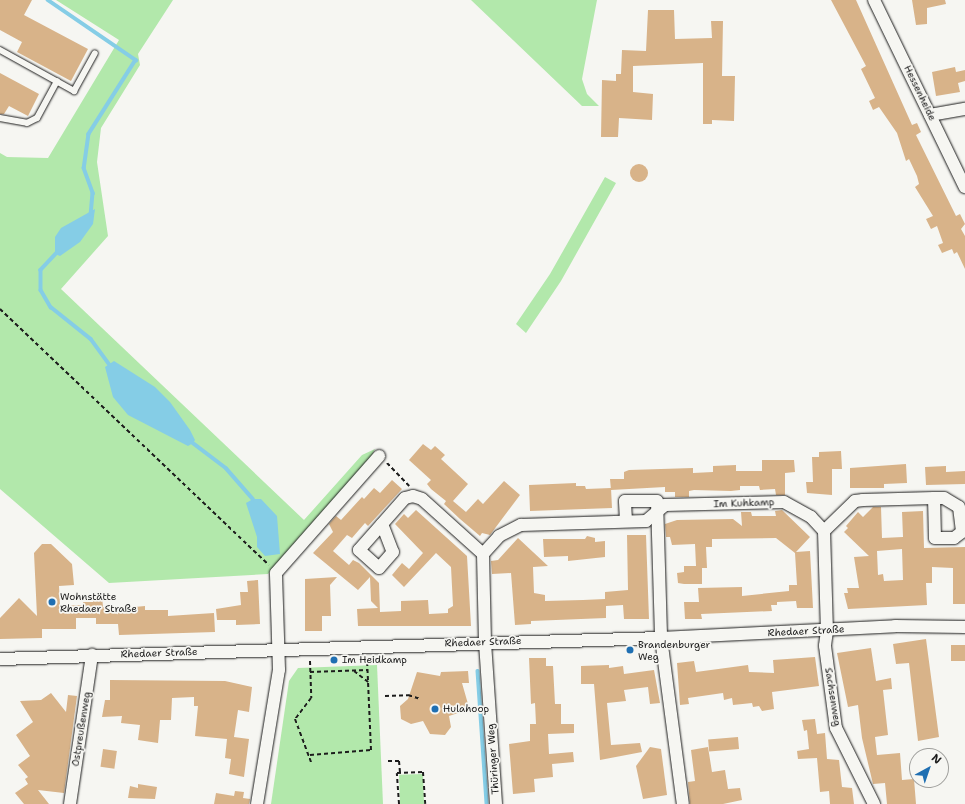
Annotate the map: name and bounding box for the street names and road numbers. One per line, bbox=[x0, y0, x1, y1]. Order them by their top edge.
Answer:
street label: Hessenheide bbox=[901, 63, 939, 123]
street label: Im Kuhkamp bbox=[713, 496, 775, 510]
street label: Rhedaer Straße bbox=[767, 623, 845, 639]
street label: Rhedaer Straße bbox=[444, 635, 522, 649]
street label: Rhedaer Straße bbox=[120, 646, 198, 660]
street label: Sachsenweg bbox=[822, 667, 844, 727]
street label: Ostpreußenweg bbox=[69, 691, 93, 767]
street label: Thüringer Weg bbox=[485, 723, 501, 795]

